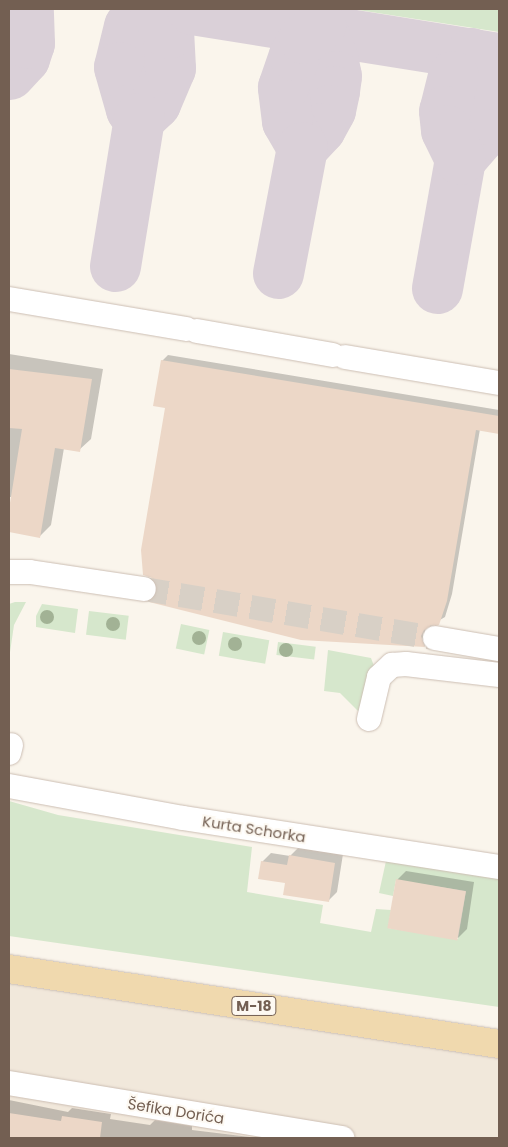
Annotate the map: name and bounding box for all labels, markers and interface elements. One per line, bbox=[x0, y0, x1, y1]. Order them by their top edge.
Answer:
street label: Kurta Schorka bbox=[201, 812, 307, 846]
road number: M-18 bbox=[230, 994, 278, 1018]
street label: Šefika Dorića bbox=[127, 1094, 225, 1128]

